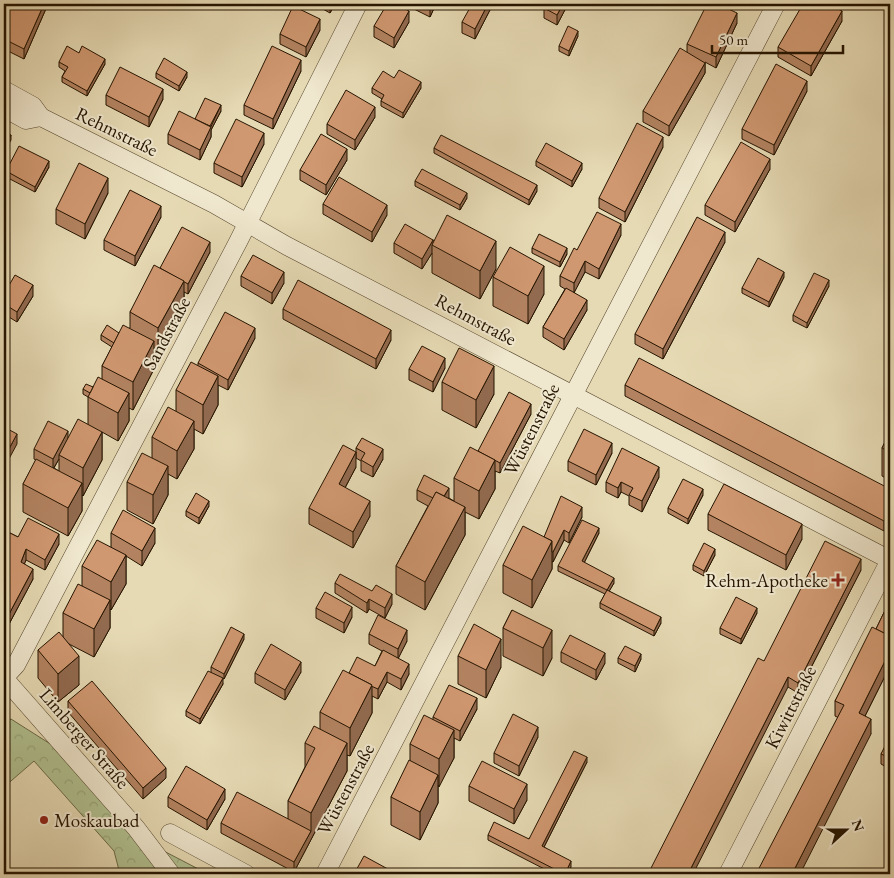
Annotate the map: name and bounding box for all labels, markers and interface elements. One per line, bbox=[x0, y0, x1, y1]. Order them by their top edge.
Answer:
scale bar bbox=[712, 22, 843, 54]
text: 50 m bbox=[719, 30, 748, 49]
street label: Rehmstraße bbox=[72, 101, 162, 162]
street label: Rehmstraße bbox=[431, 288, 521, 351]
street label: Sandstraße bbox=[137, 292, 196, 374]
street label: Wüstenstraße bbox=[498, 379, 565, 479]
place label: Rehm-Apotheke bbox=[705, 568, 828, 593]
marker: Rehm-Apotheke bbox=[832, 574, 844, 586]
street label: Kiwittstraße bbox=[759, 661, 822, 753]
street label: Limberger Straße bbox=[34, 683, 135, 794]
street label: Wüstenstraße bbox=[311, 739, 380, 839]
north arrow bbox=[822, 806, 872, 856]
place label: Moskaubad bbox=[54, 808, 140, 833]
marker: Moskaubad bbox=[38, 814, 50, 826]
text: N bbox=[848, 817, 869, 834]

